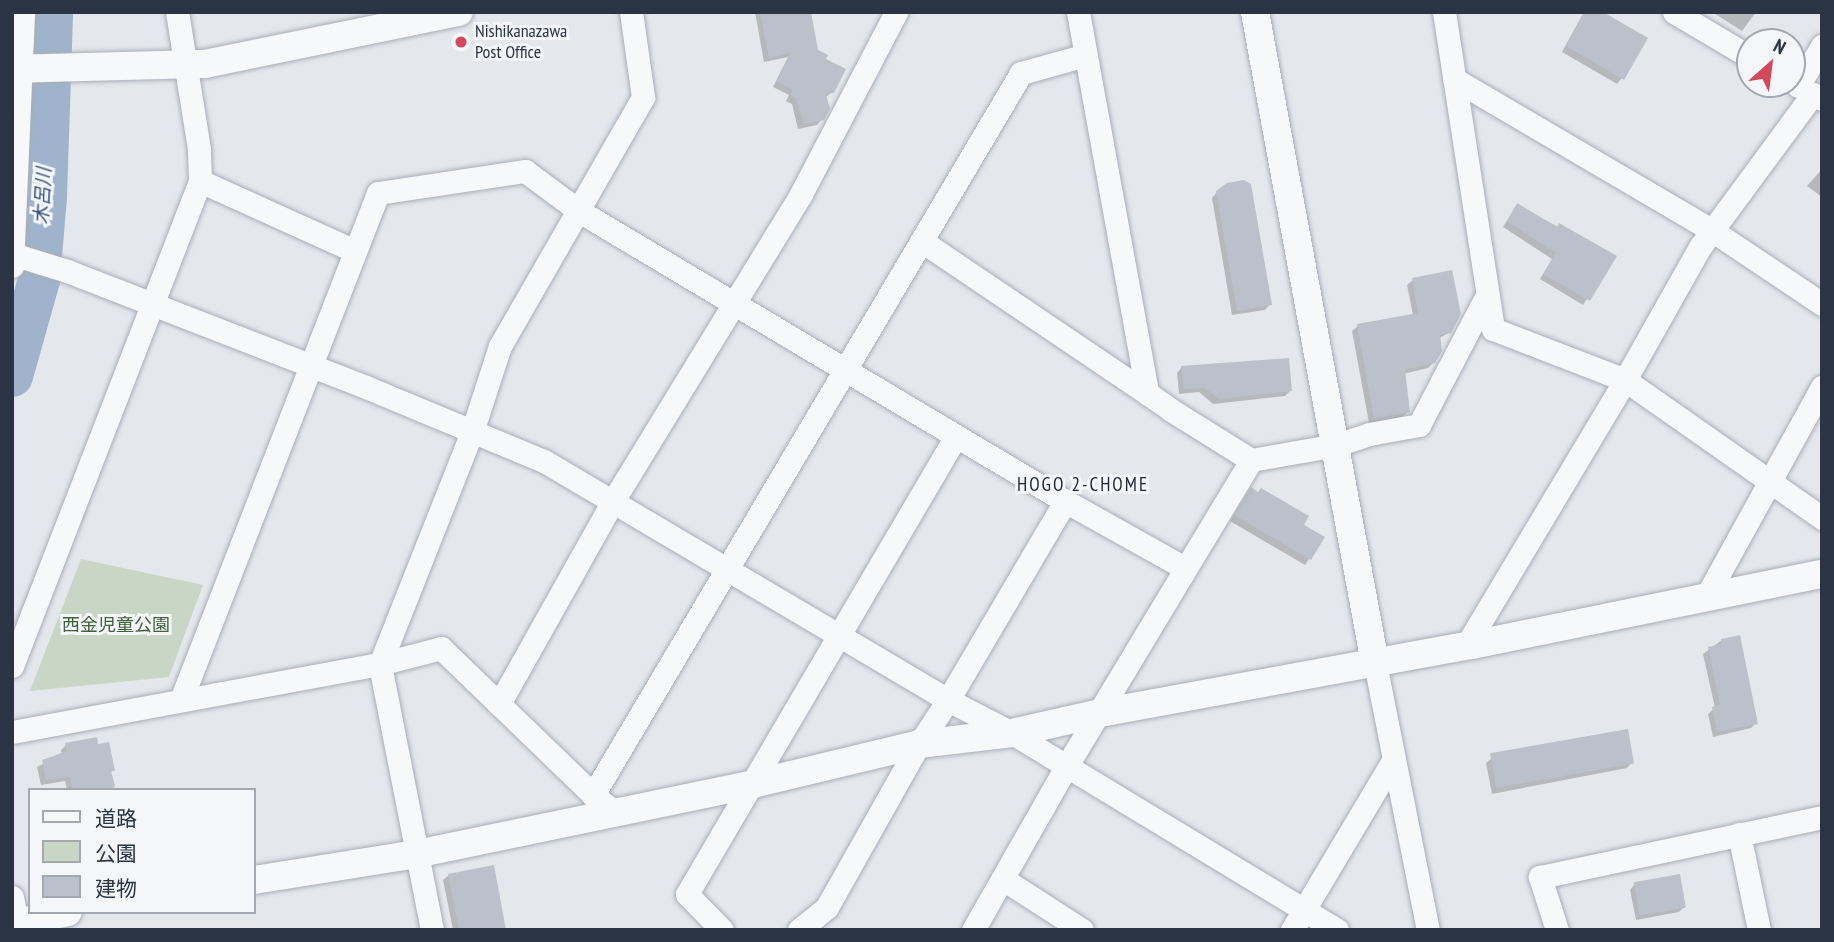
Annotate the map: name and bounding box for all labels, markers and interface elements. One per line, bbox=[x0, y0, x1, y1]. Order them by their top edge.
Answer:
place label: Nishikanazawa Post Office bbox=[475, 21, 567, 64]
north arrow bbox=[1736, 28, 1806, 98]
text: N bbox=[1770, 33, 1790, 59]
marker: Nishikanazawa Post Office bbox=[453, 34, 469, 50]
water label: 木呂川 bbox=[30, 167, 56, 225]
district label: HOGO 2-CHOME bbox=[1018, 474, 1148, 496]
park label: 西金児童公園 bbox=[62, 614, 170, 636]
legend bbox=[28, 788, 256, 914]
text: 道路 bbox=[95, 805, 137, 832]
text: 公園 bbox=[95, 840, 137, 867]
text: 建物 bbox=[95, 875, 137, 902]

